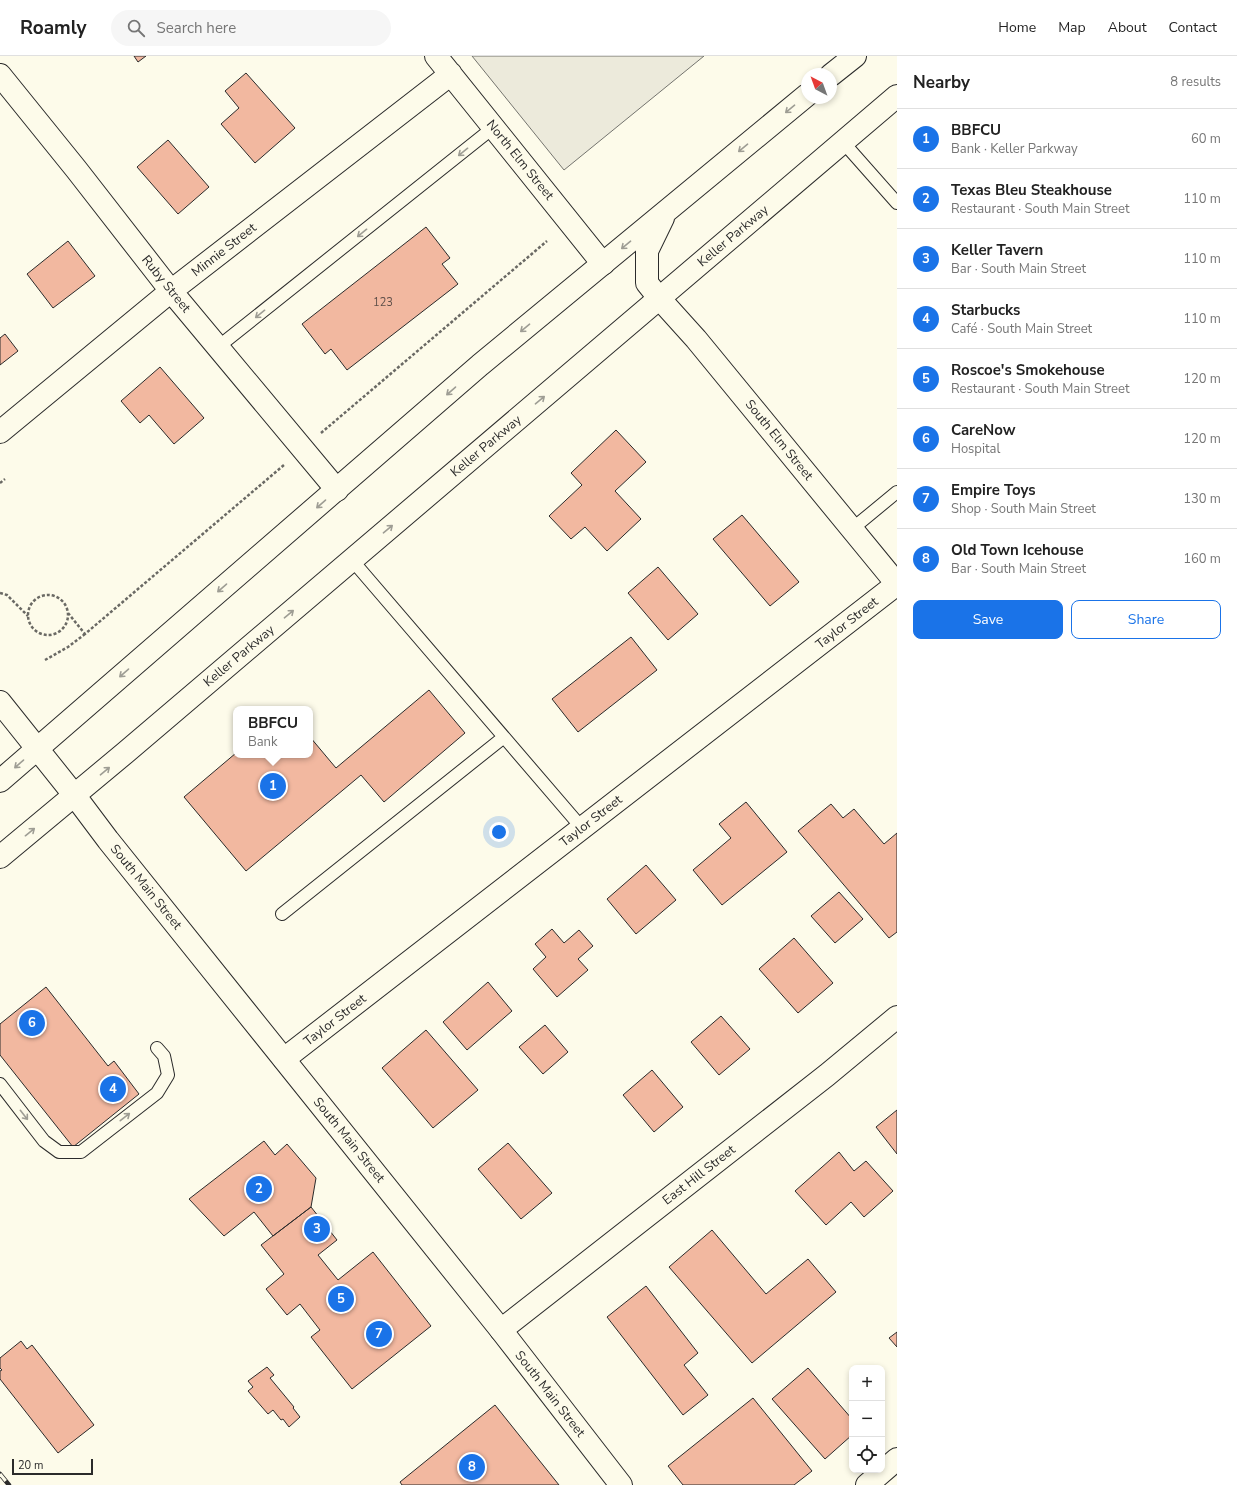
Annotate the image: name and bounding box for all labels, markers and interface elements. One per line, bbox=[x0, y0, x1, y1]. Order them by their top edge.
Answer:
search box bbox=[111, 10, 391, 46]
text: Roamly bbox=[20, 15, 87, 41]
icon: search bbox=[125, 17, 147, 39]
text: Search here bbox=[157, 18, 236, 38]
text: Home bbox=[998, 18, 1036, 37]
text: Map bbox=[1058, 18, 1086, 37]
text: About bbox=[1108, 18, 1147, 37]
text: Contact bbox=[1169, 18, 1217, 37]
north arrow bbox=[801, 68, 837, 104]
text: Nearby bbox=[913, 71, 970, 94]
text: 8 results bbox=[1170, 73, 1221, 91]
one-way arrow bbox=[785, 105, 795, 114]
street label: North Elm Street bbox=[482, 116, 558, 204]
text: BBFCU bbox=[951, 120, 1001, 140]
text: 1 bbox=[922, 130, 930, 148]
text: 60 m bbox=[1191, 130, 1221, 148]
text: Bank · Keller Parkway bbox=[951, 140, 1078, 158]
one-way arrow bbox=[738, 144, 748, 153]
one-way arrow bbox=[458, 147, 469, 156]
text: Texas Bleu Steakhouse bbox=[951, 180, 1112, 200]
text: 2 bbox=[922, 190, 930, 208]
text: 110 m bbox=[1183, 190, 1221, 208]
text: Restaurant · South Main Street bbox=[951, 200, 1129, 218]
street label: Keller Parkway bbox=[694, 201, 773, 271]
street label: Minnie Street bbox=[188, 219, 260, 281]
one-way arrow bbox=[356, 228, 367, 237]
text: Keller Tavern bbox=[951, 240, 1043, 260]
one-way arrow bbox=[620, 241, 631, 250]
text: 3 bbox=[922, 250, 930, 268]
text: 110 m bbox=[1183, 250, 1221, 268]
street label: Ruby Street bbox=[137, 252, 195, 317]
text: Bar · South Main Street bbox=[951, 260, 1086, 278]
house number: 123 bbox=[373, 295, 393, 310]
text: Starbucks bbox=[951, 300, 1020, 320]
one-way arrow bbox=[255, 309, 266, 318]
text: 4 bbox=[922, 310, 930, 328]
text: 110 m bbox=[1183, 310, 1221, 328]
text: Café · South Main Street bbox=[951, 320, 1092, 338]
one-way arrow bbox=[520, 324, 531, 333]
text: Roscoe's Smokehouse bbox=[951, 360, 1105, 380]
text: 5 bbox=[922, 370, 930, 388]
text: 120 m bbox=[1183, 370, 1221, 388]
text: Restaurant · South Main Street bbox=[951, 380, 1129, 398]
one-way arrow bbox=[446, 386, 456, 396]
one-way arrow bbox=[535, 395, 545, 404]
street label: South Elm Street bbox=[741, 396, 817, 485]
street label: Keller Parkway bbox=[447, 411, 526, 481]
text: CareNow bbox=[951, 420, 1016, 440]
text: 6 bbox=[922, 430, 930, 448]
text: 120 m bbox=[1183, 430, 1221, 448]
text: Hospital bbox=[951, 440, 1000, 458]
text: Empire Toys bbox=[951, 480, 1036, 500]
text: 7 bbox=[922, 490, 930, 508]
text: 130 m bbox=[1183, 490, 1221, 508]
one-way arrow bbox=[315, 499, 326, 508]
text: Shop · South Main Street bbox=[951, 500, 1096, 518]
one-way arrow bbox=[382, 525, 393, 534]
text: Old Town Icehouse bbox=[951, 540, 1084, 560]
text: 8 bbox=[922, 550, 930, 568]
text: 160 m bbox=[1183, 550, 1221, 568]
text: Bar · South Main Street bbox=[951, 560, 1086, 578]
one-way arrow bbox=[217, 584, 228, 593]
street label: Taylor Street bbox=[812, 593, 882, 653]
button: Save bbox=[913, 600, 1063, 639]
button: Share bbox=[1071, 600, 1221, 639]
one-way arrow bbox=[283, 609, 294, 618]
street label: Keller Parkway bbox=[200, 621, 279, 691]
one-way arrow bbox=[119, 669, 129, 678]
popup bbox=[233, 706, 313, 758]
text: BBFCU bbox=[248, 713, 298, 733]
text: Bank bbox=[248, 733, 277, 751]
one-way arrow bbox=[13, 760, 24, 769]
one-way arrow bbox=[99, 766, 110, 775]
pin: 1 bbox=[260, 771, 286, 801]
street label: Taylor Street bbox=[556, 791, 626, 851]
your location bbox=[489, 822, 509, 842]
one-way arrow bbox=[25, 828, 36, 837]
street label: South Main Street bbox=[106, 841, 186, 934]
street label: Taylor Street bbox=[300, 990, 370, 1050]
pin: 6 bbox=[19, 1008, 45, 1038]
pin: 4 bbox=[100, 1074, 126, 1104]
street label: South Main Street bbox=[309, 1094, 389, 1187]
one-way arrow bbox=[20, 1109, 28, 1120]
one-way arrow bbox=[120, 1113, 131, 1122]
street label: East Hill Street bbox=[659, 1141, 740, 1209]
pin: 2 bbox=[246, 1174, 272, 1204]
pin: 3 bbox=[304, 1214, 330, 1244]
pin: 5 bbox=[328, 1284, 354, 1314]
pin: 7 bbox=[366, 1319, 392, 1349]
street label: South Main Street bbox=[511, 1347, 590, 1441]
map controls bbox=[849, 1365, 885, 1473]
button: + bbox=[849, 1365, 885, 1401]
button: − bbox=[849, 1401, 885, 1437]
button: locate bbox=[849, 1437, 885, 1473]
pin: 8 bbox=[459, 1452, 485, 1482]
scale bar bbox=[12, 1457, 93, 1476]
text: 20 m bbox=[18, 1458, 43, 1473]

